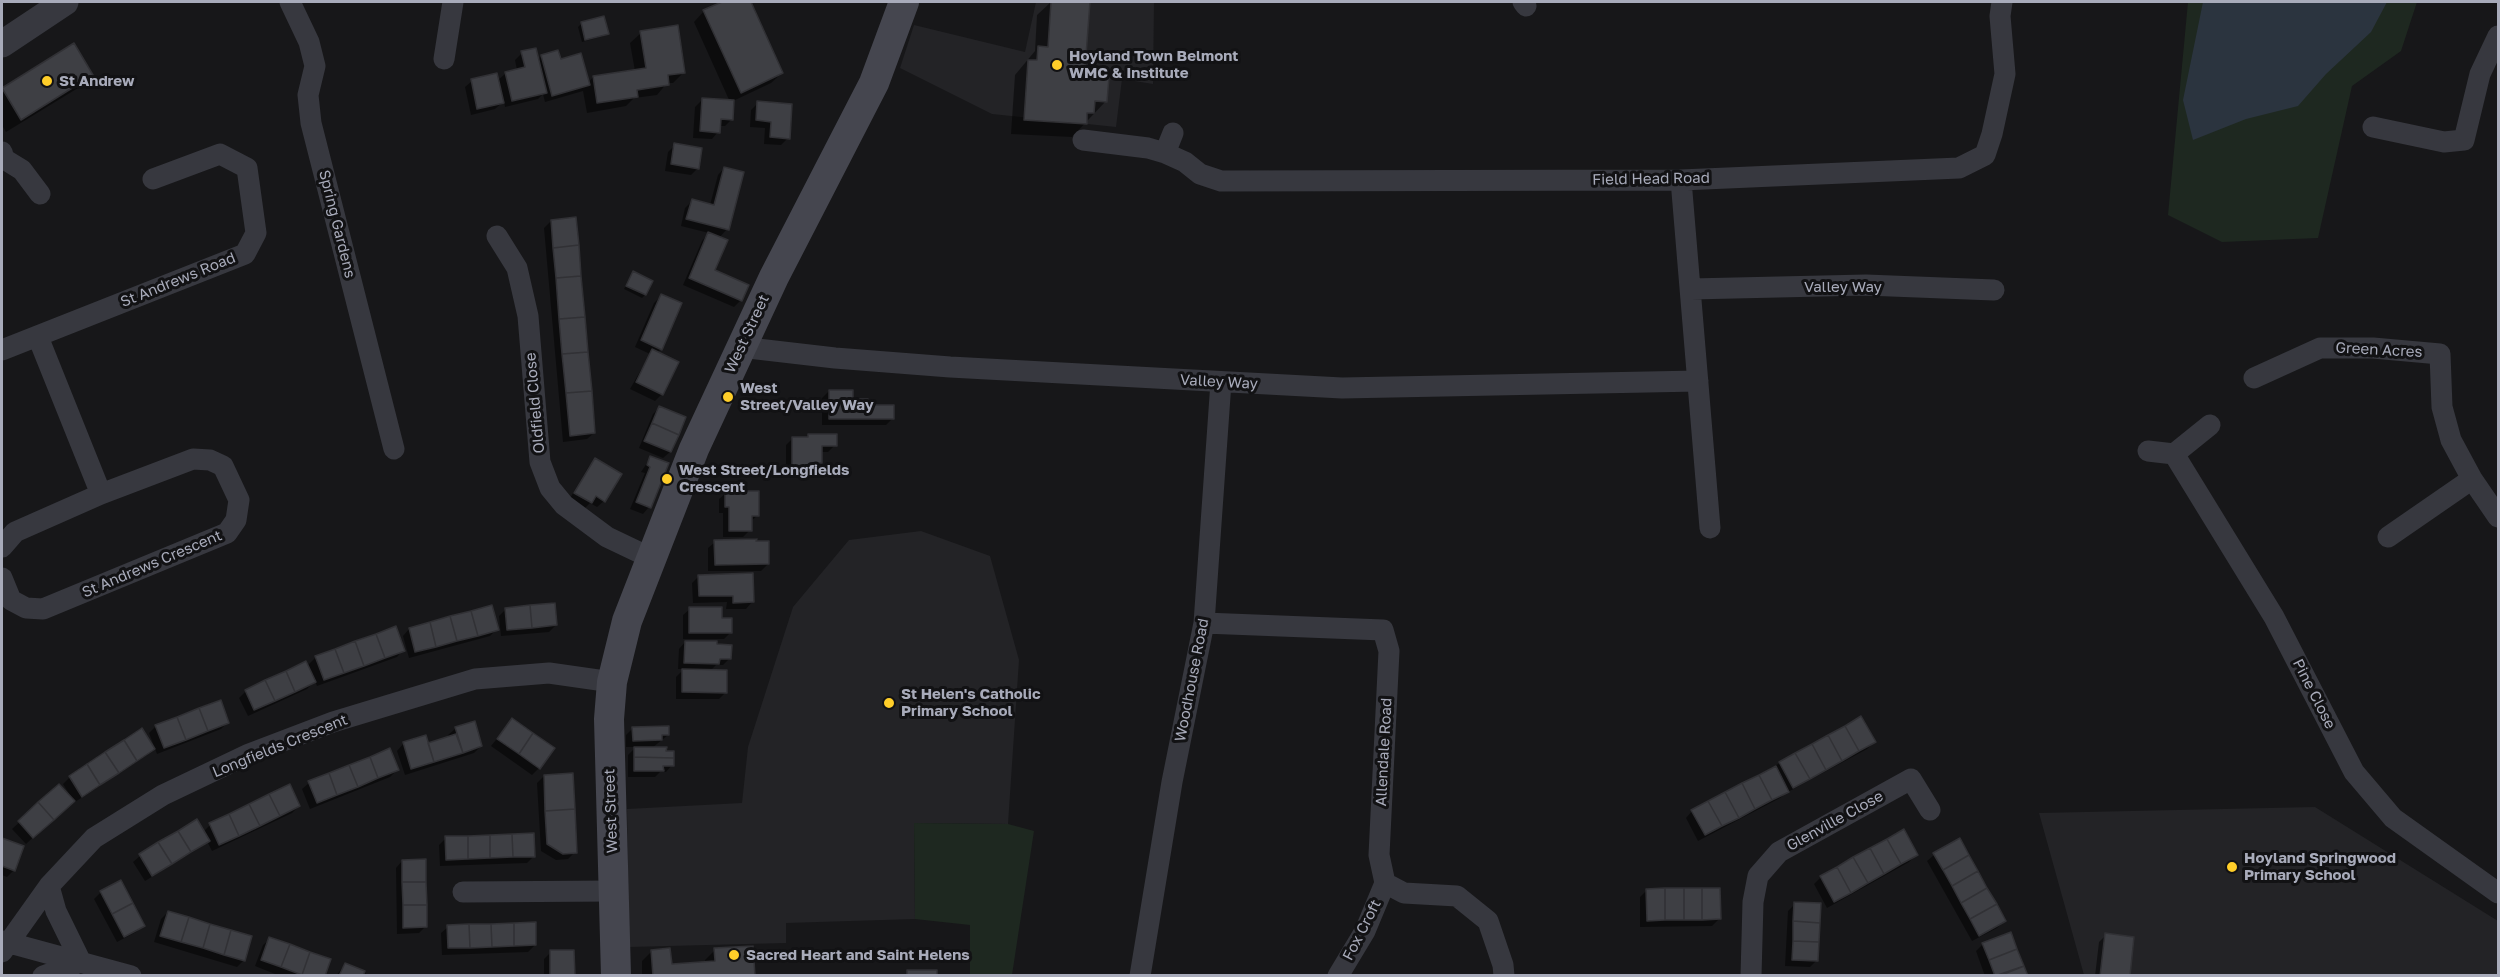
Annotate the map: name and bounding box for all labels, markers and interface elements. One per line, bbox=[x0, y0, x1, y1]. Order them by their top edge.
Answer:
place label: Hoyland Town Belmont WMC & Institute bbox=[1069, 47, 1238, 82]
marker: Hoyland Town Belmont WMC & Institute bbox=[1050, 58, 1064, 72]
place label: St Andrew bbox=[59, 72, 134, 90]
marker: St Andrew bbox=[40, 74, 54, 88]
street label: Spring Gardens bbox=[315, 168, 359, 280]
street label: Field Head Road bbox=[1592, 169, 1710, 189]
street label: St Andrews Road bbox=[118, 249, 238, 311]
street label: Valley Way bbox=[1804, 278, 1882, 296]
street label: West Street bbox=[721, 292, 773, 376]
street label: Green Acres bbox=[2335, 339, 2423, 361]
street label: Oldfield Close bbox=[522, 352, 548, 454]
street label: Valley Way bbox=[1180, 371, 1258, 393]
place label: West Street/Valley Way bbox=[740, 379, 874, 414]
marker: West Street/Valley Way bbox=[721, 390, 735, 404]
place label: West Street/Longfields Crescent bbox=[679, 461, 849, 496]
marker: West Street/Longfields Crescent bbox=[660, 472, 674, 486]
street label: St Andrews Crescent bbox=[79, 526, 225, 602]
street label: Woodhouse Road bbox=[1171, 617, 1213, 743]
street label: Pine Close bbox=[2289, 656, 2339, 732]
place label: St Helen's Catholic Primary School bbox=[901, 685, 1041, 720]
marker: St Helen's Catholic Primary School bbox=[882, 696, 896, 710]
street label: Allendale Road bbox=[1372, 697, 1396, 807]
street label: Longfields Crescent bbox=[210, 711, 350, 781]
street label: West Street bbox=[601, 768, 621, 854]
street label: Glenville Close bbox=[1784, 787, 1886, 855]
place label: Hoyland Springwood Primary School bbox=[2244, 849, 2396, 884]
marker: Hoyland Springwood Primary School bbox=[2225, 860, 2239, 874]
street label: Fox Croft bbox=[1339, 897, 1385, 963]
place label: Sacred Heart and Saint Helens bbox=[746, 946, 970, 964]
marker: Sacred Heart and Saint Helens bbox=[727, 948, 741, 962]

